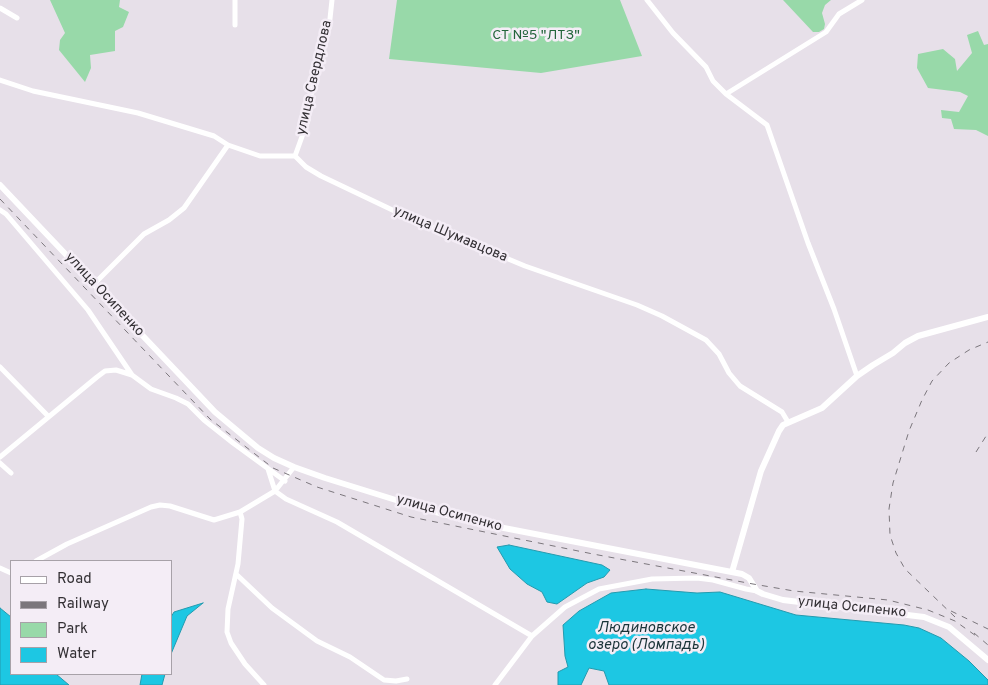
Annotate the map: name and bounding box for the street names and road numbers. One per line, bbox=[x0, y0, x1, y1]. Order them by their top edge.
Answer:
street label: улица Свердлова bbox=[294, 19, 336, 137]
street label: улица Шумавцова bbox=[390, 203, 510, 267]
street label: улица Осипенко bbox=[61, 249, 147, 341]
street label: улица Осипенко bbox=[394, 492, 504, 536]
street label: улица Осипенко bbox=[797, 594, 907, 622]

